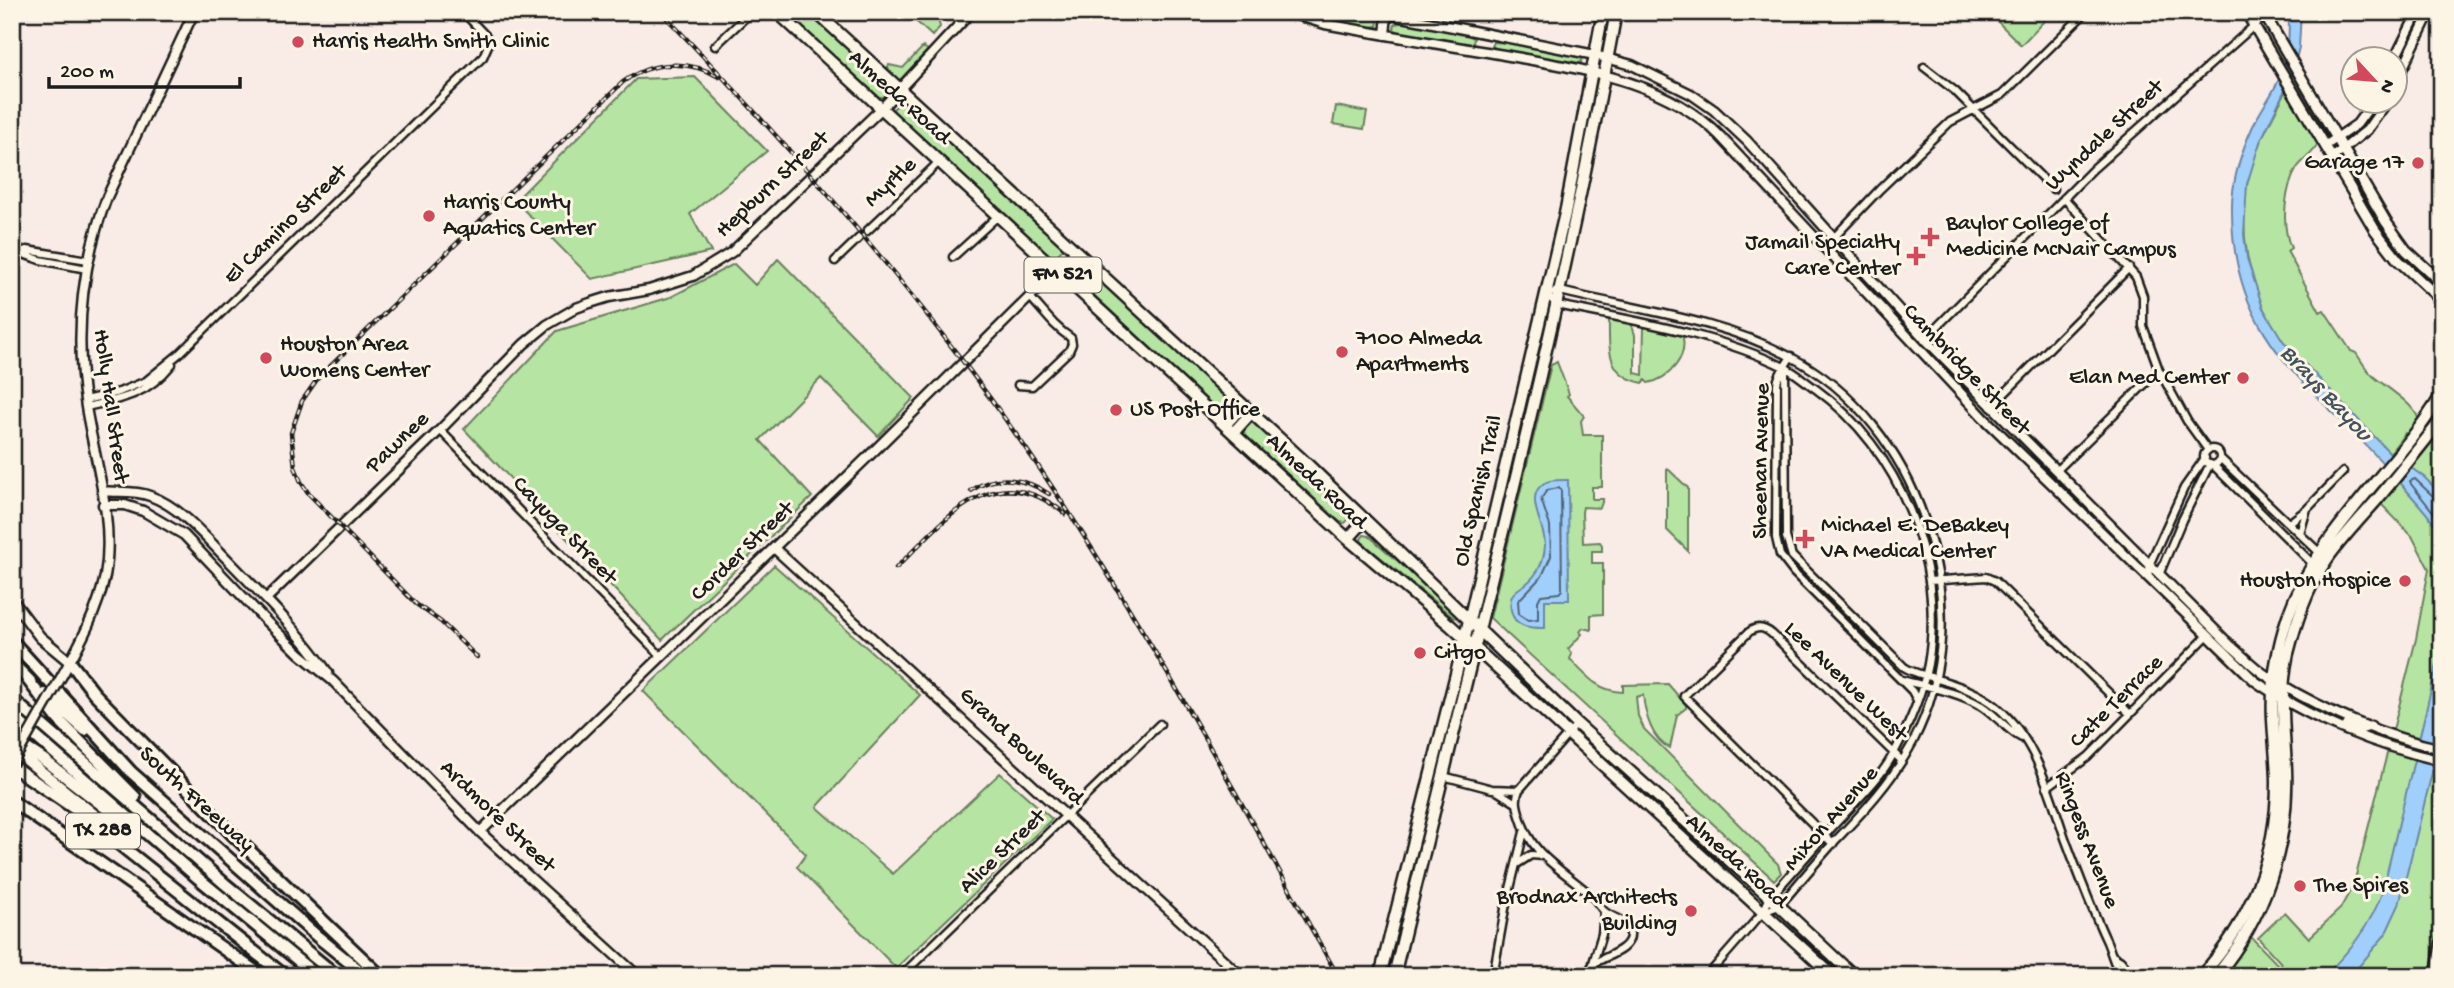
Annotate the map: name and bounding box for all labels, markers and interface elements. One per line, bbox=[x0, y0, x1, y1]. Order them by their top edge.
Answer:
place label: Harris Health Smith Clinic bbox=[312, 29, 550, 56]
marker: Harris Health Smith Clinic bbox=[290, 34, 306, 50]
street label: Almeda Road bbox=[842, 45, 957, 152]
scale bar bbox=[49, 46, 240, 90]
north arrow bbox=[2338, 46, 2408, 116]
text: 200 m bbox=[60, 61, 114, 86]
street label: Wyndale Street bbox=[2040, 73, 2171, 198]
text: N bbox=[2373, 75, 2399, 97]
street label: Hepburn Street bbox=[711, 125, 836, 244]
place label: Garage 17 bbox=[2304, 150, 2405, 177]
street label: Myrtle bbox=[859, 151, 924, 214]
marker: Garage 17 bbox=[2410, 155, 2426, 171]
street label: El Camino Street bbox=[219, 158, 354, 291]
place label: Harris County Aquatics Center bbox=[443, 190, 597, 243]
marker: Harris County Aquatics Center bbox=[421, 208, 437, 224]
place label: Baylor College of Medicine McNair Campus bbox=[1945, 211, 2176, 264]
marker: Baylor College of Medicine McNair Campus bbox=[1920, 227, 1940, 247]
place label: Jamail Specialty Care Center bbox=[1745, 230, 1902, 283]
marker: Jamail Specialty Care Center bbox=[1906, 246, 1926, 266]
road number: FM 521 bbox=[1024, 258, 1102, 292]
street label: Cambridge Street bbox=[1897, 299, 2037, 442]
place label: 7100 Almeda Apartments bbox=[1355, 326, 1483, 379]
street label: Holly Hall Street bbox=[86, 327, 134, 486]
place label: Houston Area Womens Center bbox=[280, 332, 431, 385]
water label: Brays Bayou bbox=[2273, 340, 2378, 450]
marker: 7100 Almeda Apartments bbox=[1334, 344, 1350, 360]
marker: Houston Area Womens Center bbox=[258, 350, 274, 366]
place label: Elan Med Center bbox=[2069, 365, 2231, 392]
marker: Elan Med Center bbox=[2235, 370, 2251, 386]
street label: Sheenan Avenue bbox=[1747, 382, 1777, 539]
place label: US Post Office bbox=[1130, 397, 1261, 424]
marker: US Post Office bbox=[1108, 402, 1124, 418]
street label: Pawnee bbox=[360, 405, 436, 480]
street label: Old Spanish Trail bbox=[1448, 413, 1510, 569]
street label: Almeda Road bbox=[1260, 428, 1373, 537]
street label: Cayuga Street bbox=[506, 471, 623, 592]
street label: Corder Street bbox=[686, 495, 801, 608]
place label: Michael E. DeBakey VA Medical Center bbox=[1820, 513, 2009, 566]
marker: Michael E. DeBakey VA Medical Center bbox=[1795, 529, 1815, 549]
place label: Houston Hospice bbox=[2239, 568, 2392, 595]
marker: Houston Hospice bbox=[2397, 573, 2413, 589]
street label: Lee Avenue West bbox=[1778, 616, 1914, 749]
place label: Citgo bbox=[1434, 640, 1486, 667]
marker: Citgo bbox=[1412, 645, 1428, 661]
street label: Cate Terrace bbox=[2065, 649, 2170, 754]
street label: Grand Boulevard bbox=[953, 682, 1090, 813]
street label: South Freeway bbox=[133, 741, 259, 859]
street label: Ardmore Street bbox=[434, 755, 562, 880]
street label: Mixon Avenue bbox=[1779, 760, 1886, 877]
street label: Ringess Avenue bbox=[2048, 768, 2125, 913]
street label: Alice Street bbox=[954, 803, 1053, 900]
street label: Almeda Road bbox=[1679, 809, 1794, 916]
road number: TX 288 bbox=[66, 814, 140, 848]
place label: The Spires bbox=[2312, 873, 2409, 900]
marker: The Spires bbox=[2292, 878, 2308, 894]
place label: Brodnax Architects Building bbox=[1496, 885, 1678, 938]
marker: Brodnax Architects Building bbox=[1683, 903, 1699, 919]

